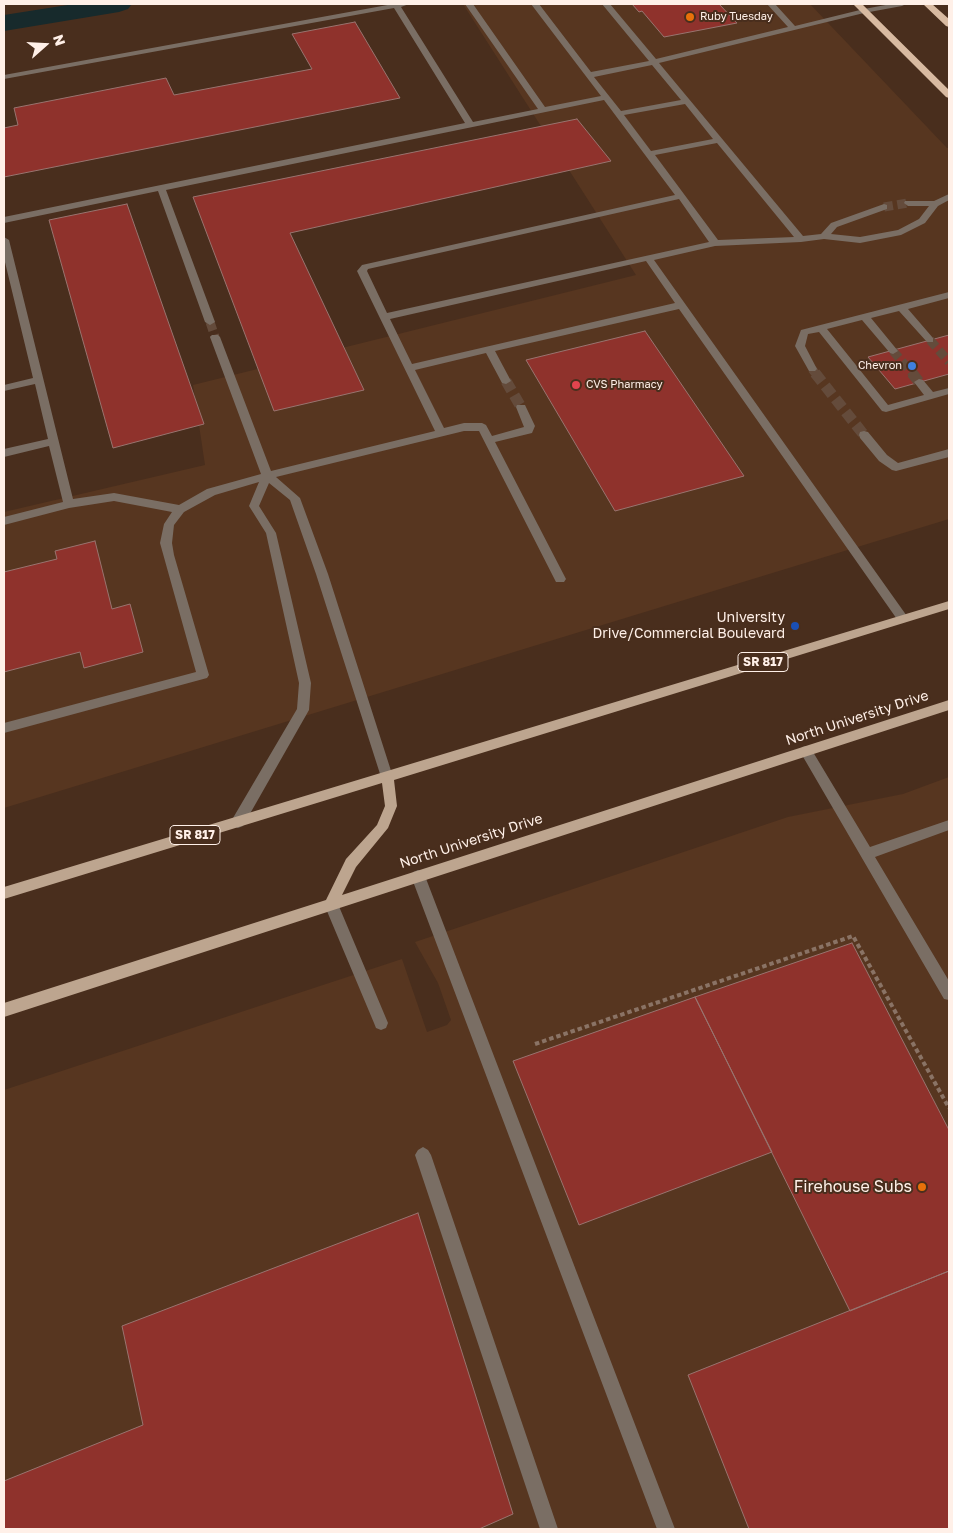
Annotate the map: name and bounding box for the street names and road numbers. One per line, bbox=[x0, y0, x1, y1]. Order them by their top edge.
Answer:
road number: SR 817 bbox=[738, 652, 788, 672]
street label: North University Drive bbox=[783, 687, 931, 749]
street label: North University Drive bbox=[397, 810, 545, 872]
road number: SR 817 bbox=[170, 826, 220, 844]

